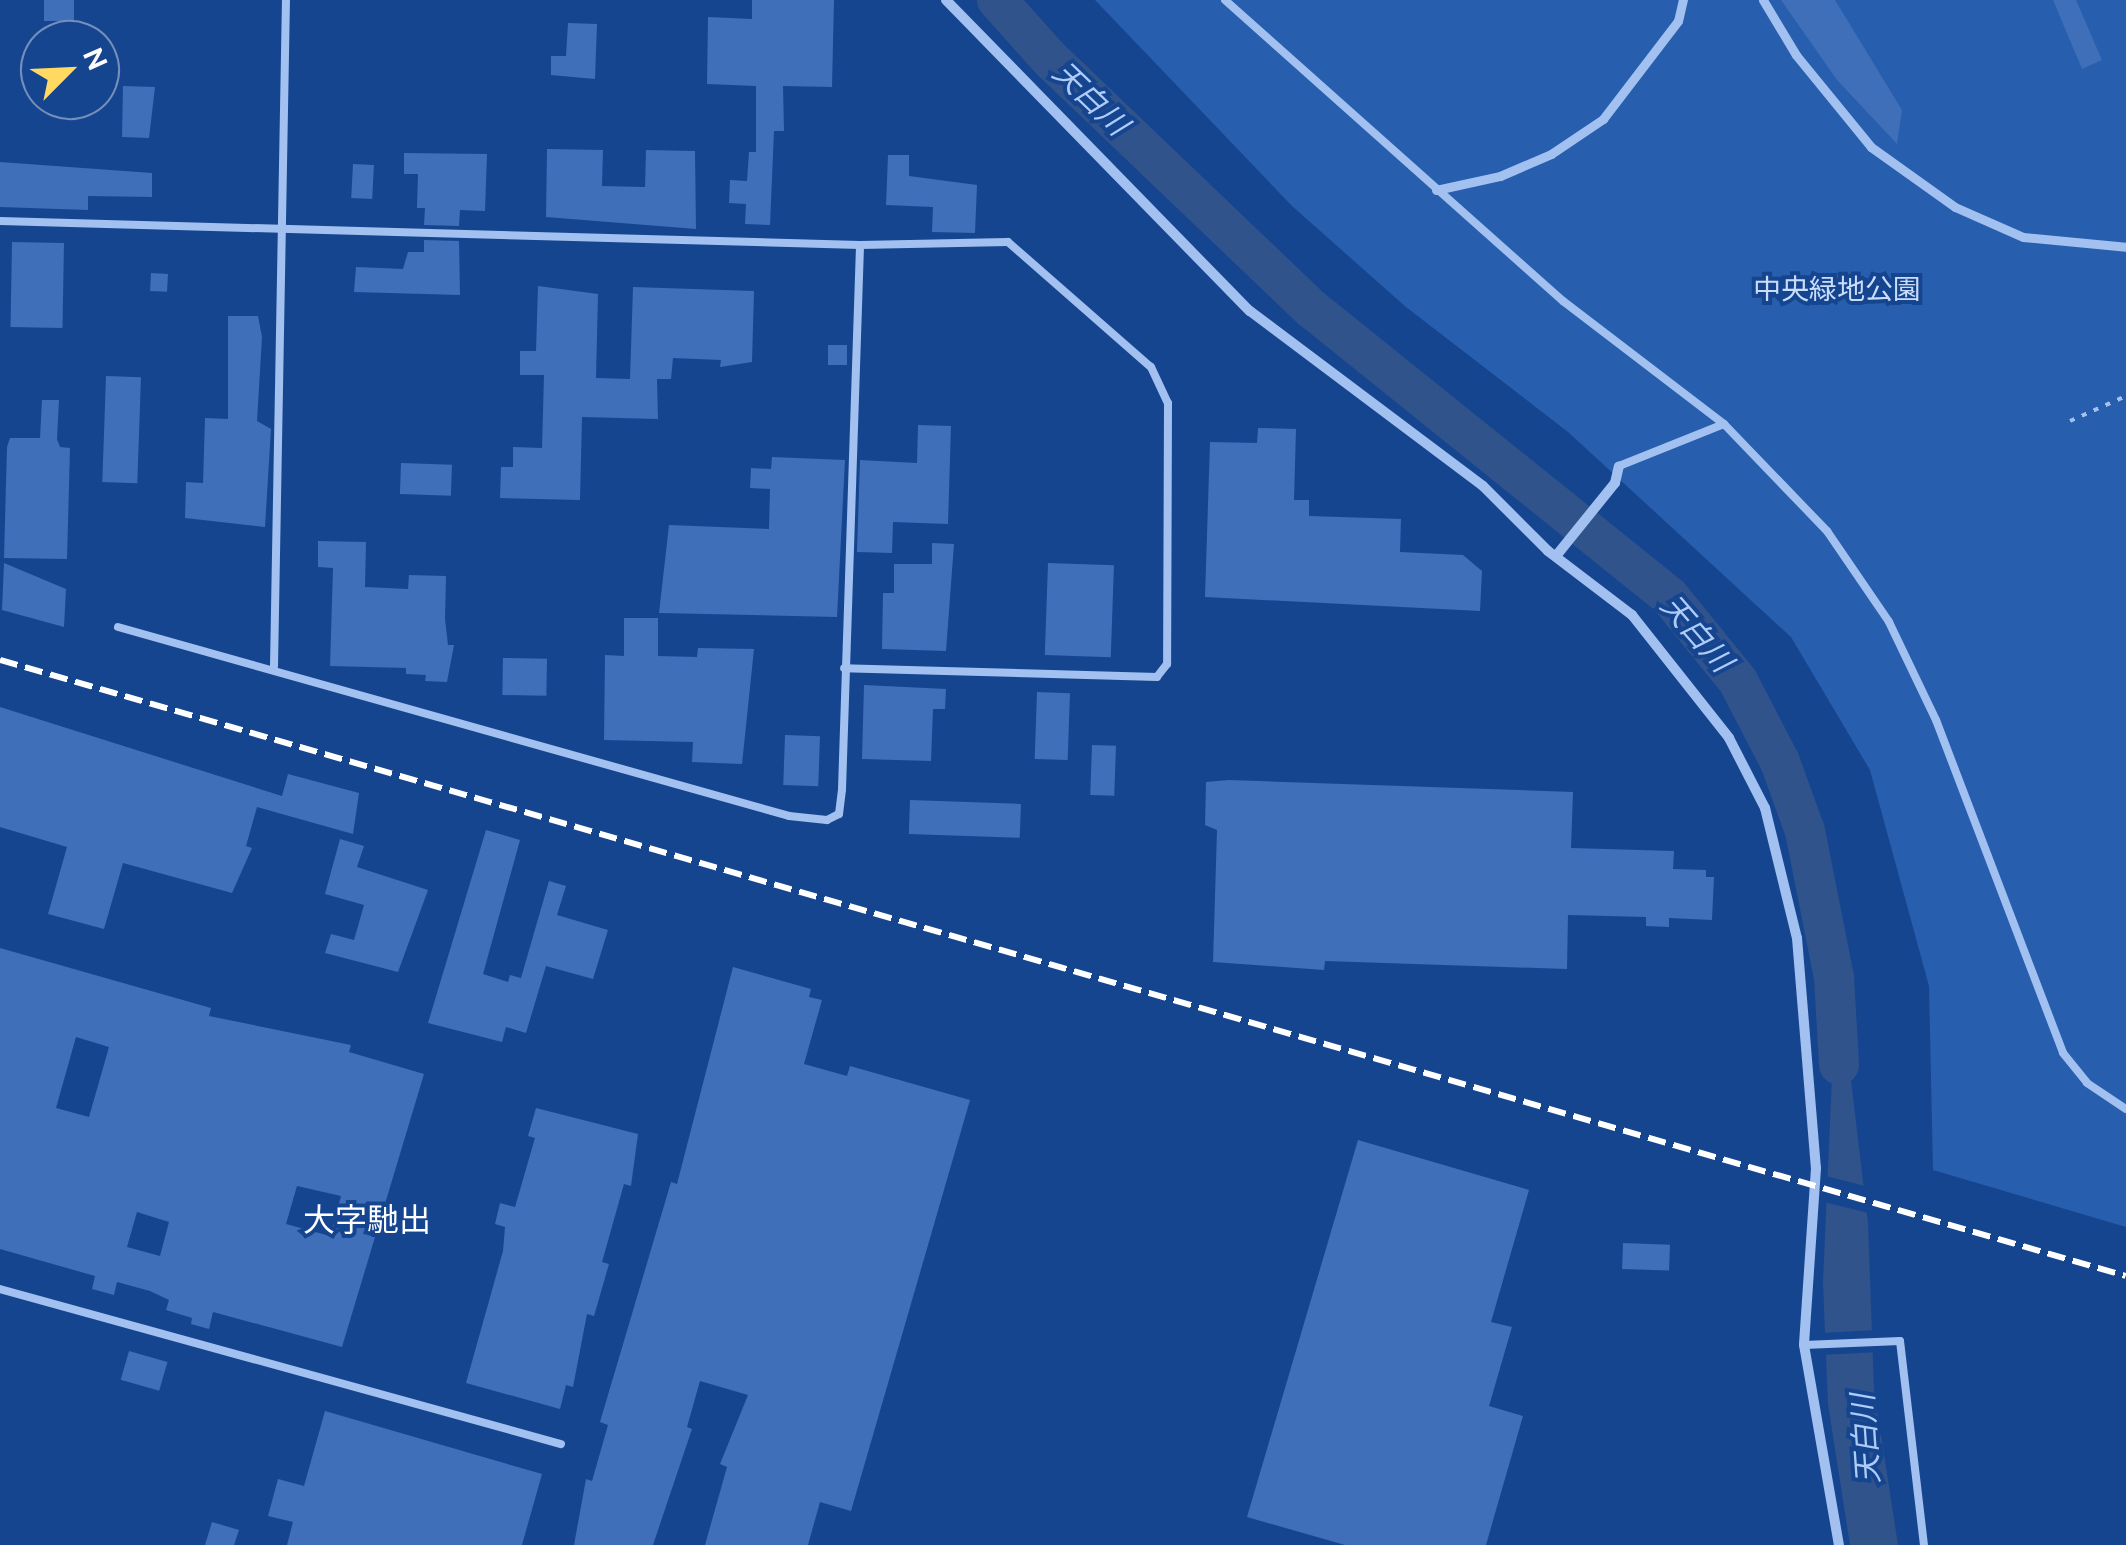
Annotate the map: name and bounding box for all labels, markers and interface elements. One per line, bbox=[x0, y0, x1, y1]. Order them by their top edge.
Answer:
north arrow bbox=[20, 20, 120, 120]
text: N bbox=[78, 43, 114, 74]
water label: 天白川 bbox=[1046, 54, 1136, 142]
park label: 中央緑地公園 bbox=[1753, 272, 1921, 306]
water label: 天白川 bbox=[1654, 587, 1740, 679]
district label: 大字馳出 bbox=[303, 1200, 431, 1238]
water label: 天白川 bbox=[1844, 1393, 1886, 1485]

